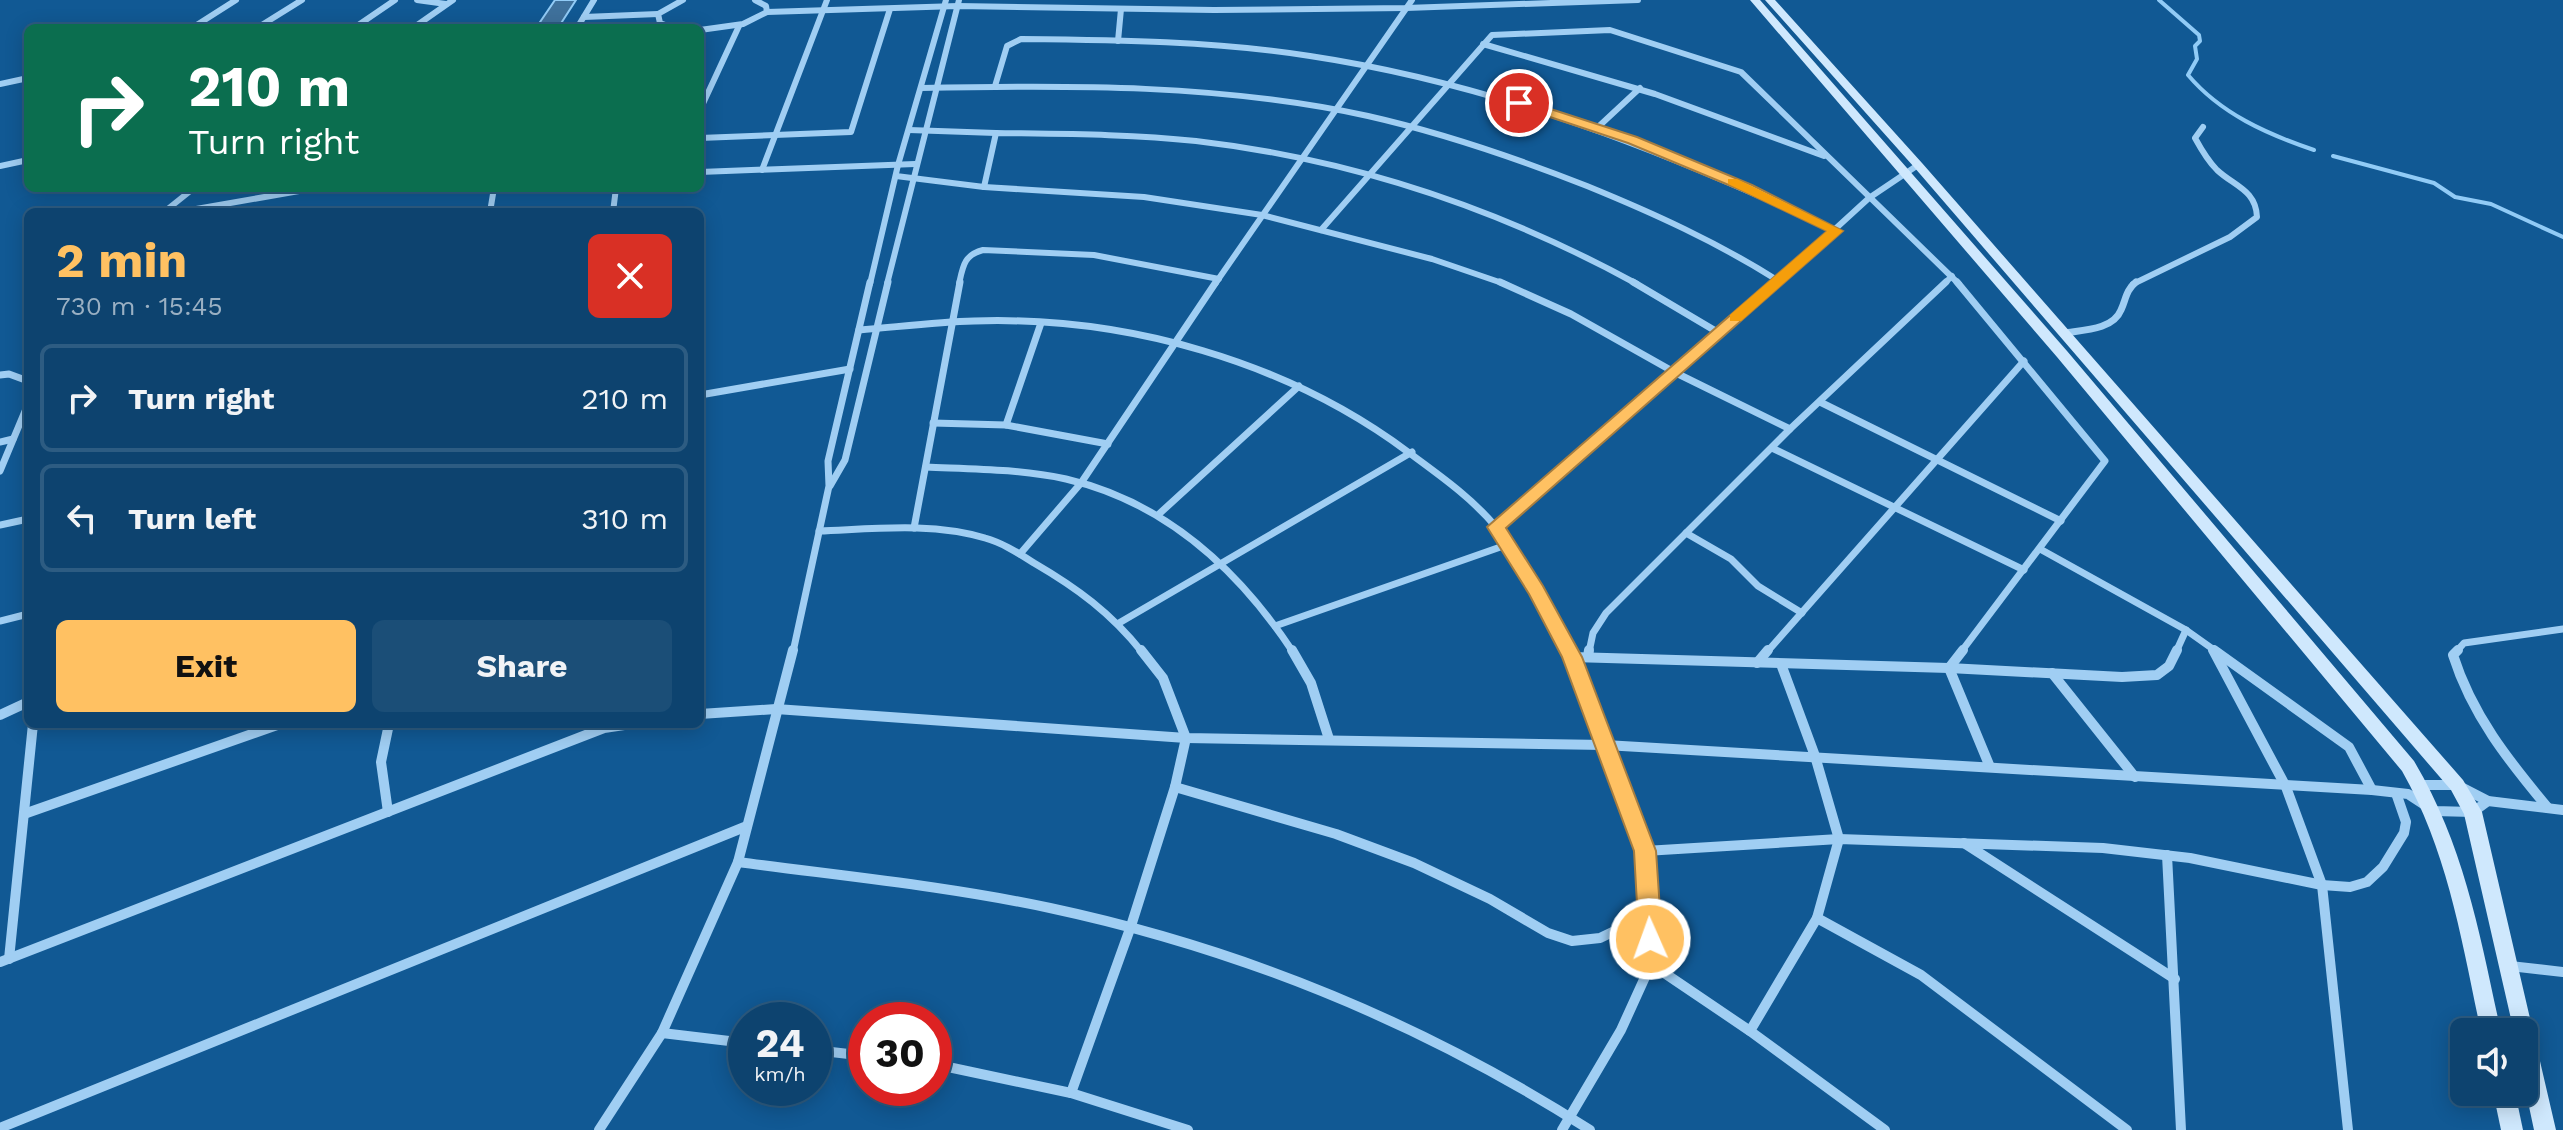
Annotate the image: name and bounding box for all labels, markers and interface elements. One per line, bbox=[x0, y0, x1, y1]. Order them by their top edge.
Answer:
text: 210 m bbox=[188, 54, 350, 120]
icon: right bbox=[56, 56, 160, 160]
pin bbox=[1485, 69, 1553, 137]
icon: arrive bbox=[1497, 81, 1541, 125]
text: Turn right bbox=[188, 121, 359, 163]
text: 2 min bbox=[56, 232, 187, 289]
button: close bbox=[588, 234, 672, 318]
text: 730 m · 15:45 bbox=[56, 291, 223, 321]
icon: right bbox=[60, 376, 104, 420]
text: Turn right bbox=[128, 381, 274, 416]
text: 210 m bbox=[581, 381, 668, 416]
icon: left bbox=[60, 496, 104, 540]
text: Turn left bbox=[128, 501, 256, 536]
text: 310 m bbox=[581, 501, 668, 536]
button: Exit bbox=[56, 620, 356, 712]
button: Share bbox=[372, 620, 672, 712]
position arrow bbox=[1608, 897, 1692, 981]
speed limit sign: 30 bbox=[848, 1002, 952, 1106]
map controls bbox=[2450, 1018, 2538, 1106]
button: sound bbox=[2450, 1018, 2538, 1106]
text: 24 bbox=[755, 1020, 805, 1067]
text: km/h bbox=[754, 1062, 806, 1086]

